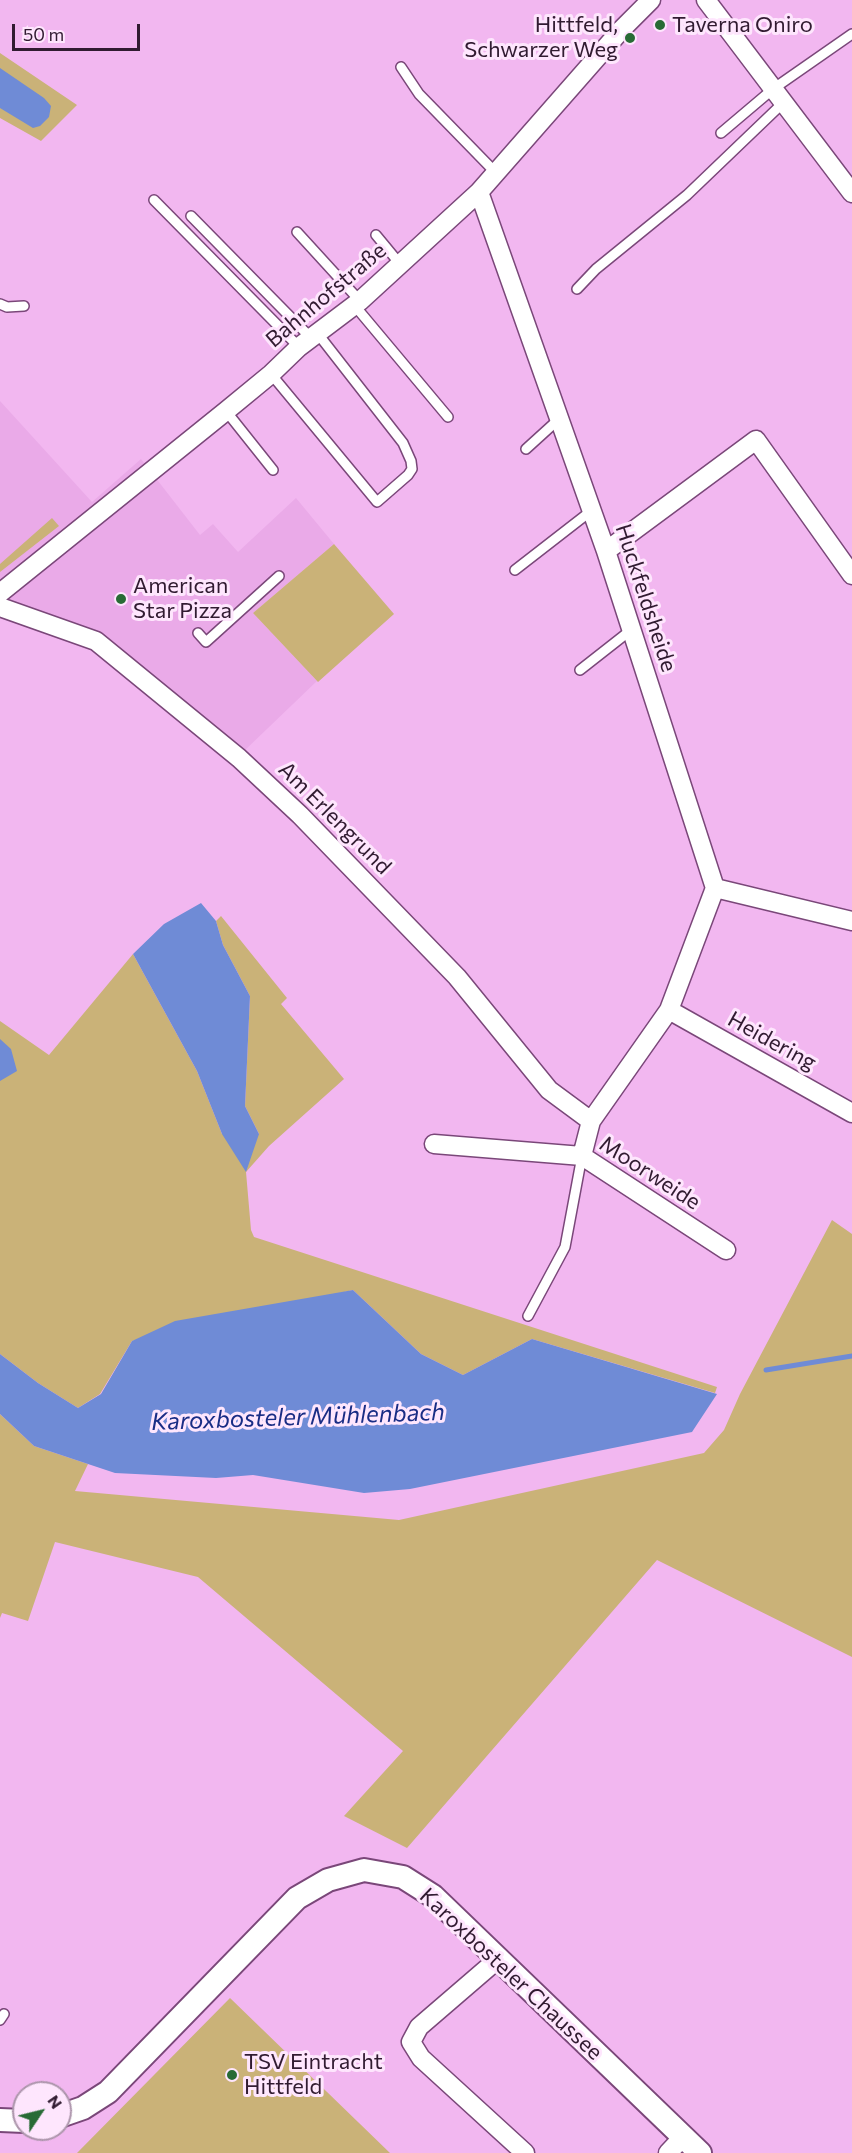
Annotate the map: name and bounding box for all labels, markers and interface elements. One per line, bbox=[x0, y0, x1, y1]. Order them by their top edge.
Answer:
scale bar bbox=[15, 12, 142, 50]
place label: Hittfeld, Schwarzer Weg bbox=[464, 12, 618, 63]
place label: Taverna Oniro bbox=[672, 12, 813, 38]
marker: Taverna Oniro bbox=[653, 18, 667, 32]
text: 50 m bbox=[23, 23, 64, 45]
marker: Hittfeld, Schwarzer Weg bbox=[623, 31, 637, 45]
street label: Bahnhofstraße bbox=[260, 237, 392, 353]
street label: Huckfeldsheide bbox=[610, 521, 682, 675]
place label: American Star Pizza bbox=[133, 573, 232, 624]
marker: American Star Pizza bbox=[114, 592, 128, 606]
street label: Am Erlengrund bbox=[273, 756, 397, 880]
street label: Heidering bbox=[723, 1006, 821, 1076]
street label: Moorweide bbox=[595, 1131, 705, 1215]
water label: Karoxbosteler Mühlenbach bbox=[151, 1397, 445, 1437]
street label: Karoxbosteler Chaussee bbox=[414, 1882, 608, 2066]
place label: TSV Eintracht Hittfeld bbox=[244, 2049, 383, 2100]
marker: TSV Eintracht Hittfeld bbox=[225, 2068, 239, 2082]
north arrow bbox=[12, 2081, 72, 2141]
text: N bbox=[44, 2091, 67, 2112]

